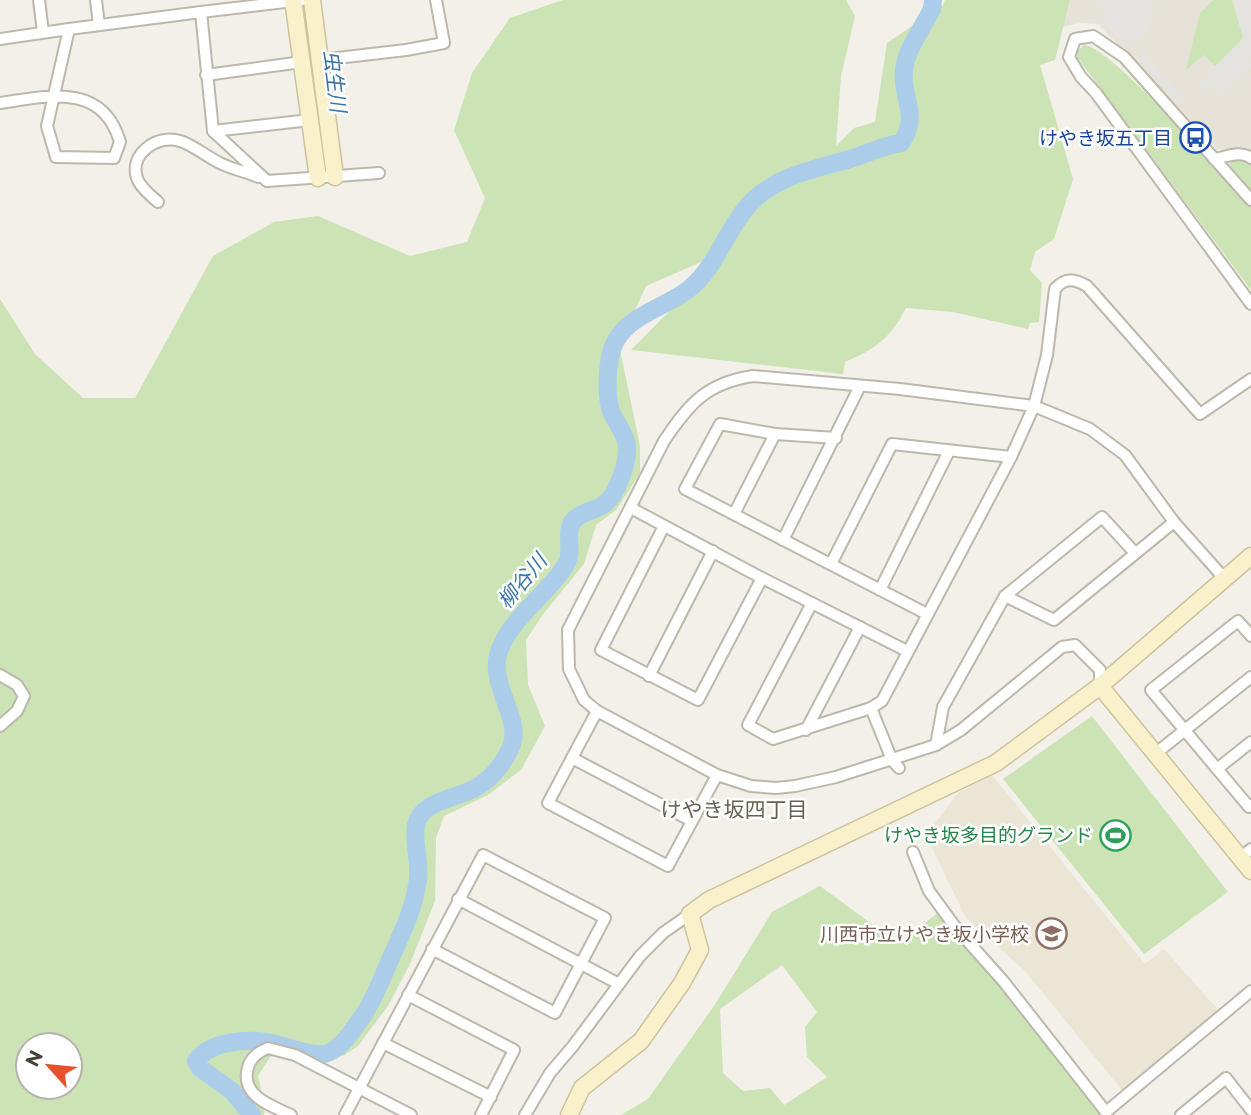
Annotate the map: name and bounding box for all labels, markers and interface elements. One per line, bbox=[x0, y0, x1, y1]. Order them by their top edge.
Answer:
water label: 虫生川 bbox=[319, 48, 351, 116]
bus stop icon: けやき坂五丁目 bbox=[1178, 121, 1212, 155]
place label: けやき坂五丁目 bbox=[1039, 127, 1172, 150]
water label: 柳谷川 bbox=[492, 547, 553, 613]
district label: けやき坂四丁目 bbox=[661, 797, 808, 822]
sports icon: けやき坂多目的グランド bbox=[1099, 818, 1133, 852]
place label: けやき坂多目的グランド bbox=[884, 824, 1093, 847]
school or university icon: 川西市立けやき坂小学校 bbox=[1035, 917, 1069, 951]
place label: 川西市立けやき坂小学校 bbox=[820, 923, 1029, 946]
north arrow bbox=[14, 1031, 84, 1101]
text: N bbox=[21, 1046, 48, 1071]

